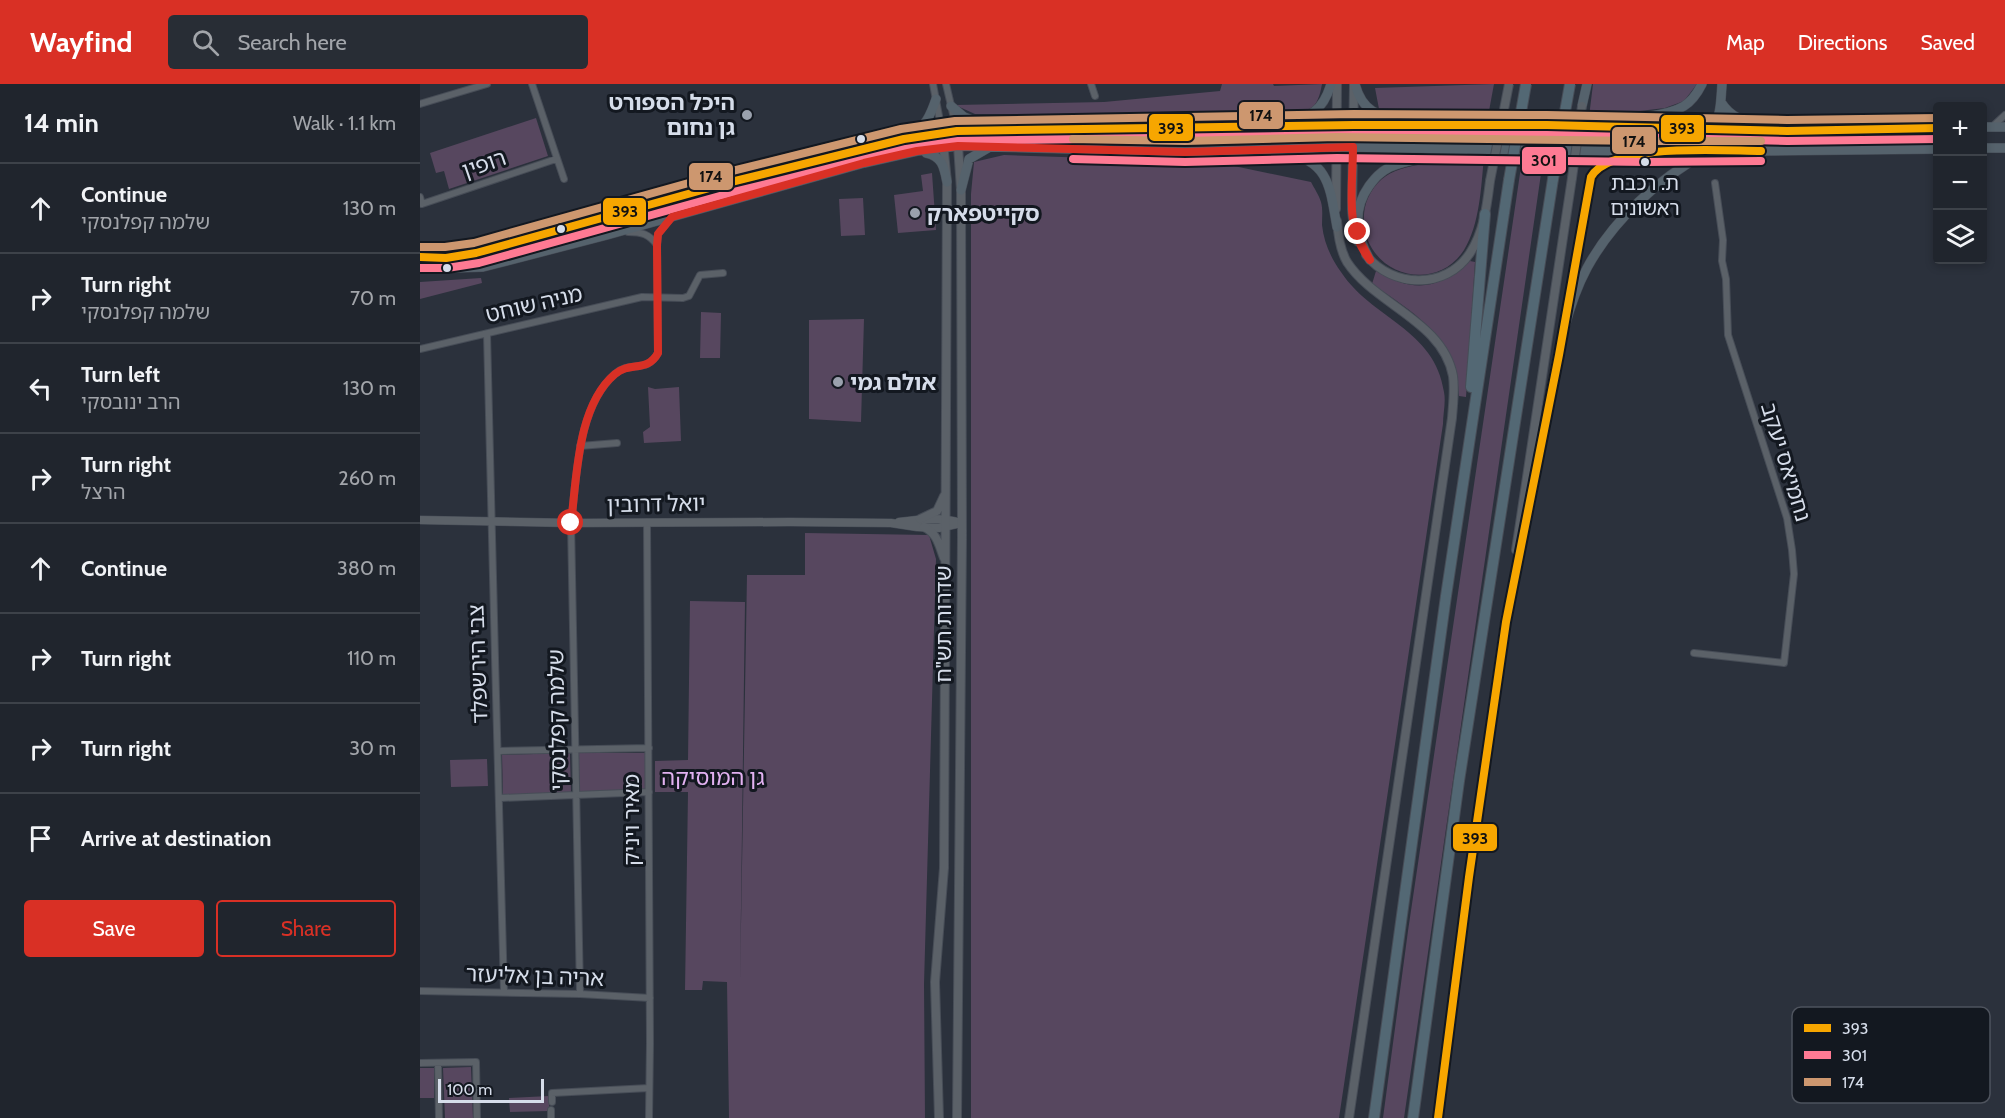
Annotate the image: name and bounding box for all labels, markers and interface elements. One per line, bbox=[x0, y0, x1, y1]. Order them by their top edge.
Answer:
search box bbox=[168, 15, 588, 69]
text: Wayfind bbox=[30, 25, 132, 59]
icon: search bbox=[189, 26, 222, 59]
text: Search here bbox=[237, 29, 347, 56]
text: Map bbox=[1726, 30, 1765, 55]
text: Directions bbox=[1798, 30, 1887, 55]
text: Saved bbox=[1920, 30, 1975, 55]
place label: היכל הספורט גן נחום bbox=[609, 89, 735, 141]
line badge: 174 bbox=[1238, 101, 1284, 130]
map controls bbox=[1933, 102, 1987, 264]
button: + bbox=[1933, 102, 1987, 156]
text: 174 bbox=[1249, 106, 1273, 125]
text: 14 min bbox=[24, 107, 99, 139]
marker: היכל הספורט גן נחום bbox=[740, 108, 754, 122]
text: Walk · 1.1 km bbox=[293, 111, 396, 135]
line badge: 393 bbox=[1148, 113, 1194, 142]
line badge: 393 bbox=[1660, 114, 1705, 143]
text: 393 bbox=[1158, 119, 1184, 138]
text: 393 bbox=[1669, 119, 1695, 138]
line badge: 174 bbox=[1611, 126, 1657, 155]
text: 174 bbox=[1622, 132, 1646, 151]
unlabelled marker bbox=[855, 133, 867, 145]
street label: רופין bbox=[459, 144, 509, 184]
line badge: 301 bbox=[1521, 146, 1567, 175]
text: 301 bbox=[1531, 151, 1557, 170]
marker: ת. רכבת ראשונים bbox=[1639, 156, 1651, 168]
button: − bbox=[1933, 156, 1987, 210]
line badge: 174 bbox=[688, 162, 734, 191]
text: 174 bbox=[699, 167, 723, 186]
place label: ת. רכבת ראשונים bbox=[1610, 171, 1680, 220]
text: Continue bbox=[81, 181, 167, 208]
icon: ahead bbox=[24, 192, 57, 225]
text: 130 m bbox=[343, 196, 396, 220]
line badge: 393 bbox=[602, 197, 647, 226]
place label: סקייטפארק bbox=[927, 200, 1040, 227]
text: 393 bbox=[612, 202, 638, 221]
marker: סקייטפארק bbox=[908, 206, 922, 220]
text: שלמה קפלנסקי bbox=[81, 210, 210, 234]
button: layers bbox=[1933, 210, 1987, 264]
route end bbox=[1344, 218, 1370, 244]
unlabelled marker bbox=[555, 223, 567, 235]
unlabelled marker bbox=[441, 262, 453, 274]
text: Turn right bbox=[81, 271, 171, 298]
street label: מניה שוחט bbox=[483, 280, 585, 328]
icon: right bbox=[24, 282, 57, 315]
text: 70 m bbox=[350, 286, 396, 310]
text: שלמה קפלנסקי bbox=[81, 300, 210, 324]
text: Turn left bbox=[81, 361, 160, 388]
place label: אולם גמי bbox=[850, 369, 937, 396]
icon: left bbox=[24, 372, 57, 405]
marker: אולם גמי bbox=[831, 375, 845, 389]
text: 130 m bbox=[343, 376, 396, 400]
text: הרב ינובסקי bbox=[81, 390, 181, 414]
street label: נחמיאס יעקב bbox=[1755, 399, 1817, 525]
text: Turn right bbox=[81, 451, 171, 478]
icon: right bbox=[24, 462, 57, 495]
text: 260 m bbox=[338, 466, 396, 490]
text: הרצל bbox=[81, 480, 126, 504]
street label: יואל דרובין bbox=[606, 490, 706, 518]
route start bbox=[557, 509, 583, 535]
icon: ahead bbox=[24, 552, 57, 585]
text: Continue bbox=[81, 555, 167, 582]
text: 380 m bbox=[337, 556, 396, 580]
street label: שדרות תש"ח bbox=[930, 565, 957, 683]
street label: צבי הירשפלד bbox=[462, 604, 494, 724]
icon: right bbox=[24, 642, 57, 675]
text: Turn right bbox=[81, 645, 171, 672]
text: 110 m bbox=[347, 646, 396, 670]
street label: שלמה קפלנסקי bbox=[542, 649, 572, 791]
icon: right bbox=[24, 732, 57, 765]
text: Turn right bbox=[81, 735, 171, 762]
text: 30 m bbox=[349, 736, 396, 760]
park label: גן המוסיקה bbox=[661, 764, 765, 791]
street label: מאיר ויניק bbox=[618, 774, 645, 866]
icon: arrive bbox=[24, 822, 57, 855]
line badge: 393 bbox=[1452, 823, 1498, 852]
text: Arrive at destination bbox=[81, 825, 271, 852]
text: 393 bbox=[1462, 829, 1488, 848]
button: Save bbox=[24, 900, 204, 957]
button: Share bbox=[216, 900, 396, 957]
street label: אריה בן אליעזר bbox=[465, 960, 605, 992]
legend bbox=[1792, 1007, 1990, 1103]
text: 393 bbox=[1842, 1019, 1868, 1038]
text: 301 bbox=[1842, 1046, 1867, 1065]
text: 174 bbox=[1842, 1073, 1864, 1092]
scale bar bbox=[438, 1076, 544, 1104]
text: 100 m bbox=[447, 1080, 492, 1099]

